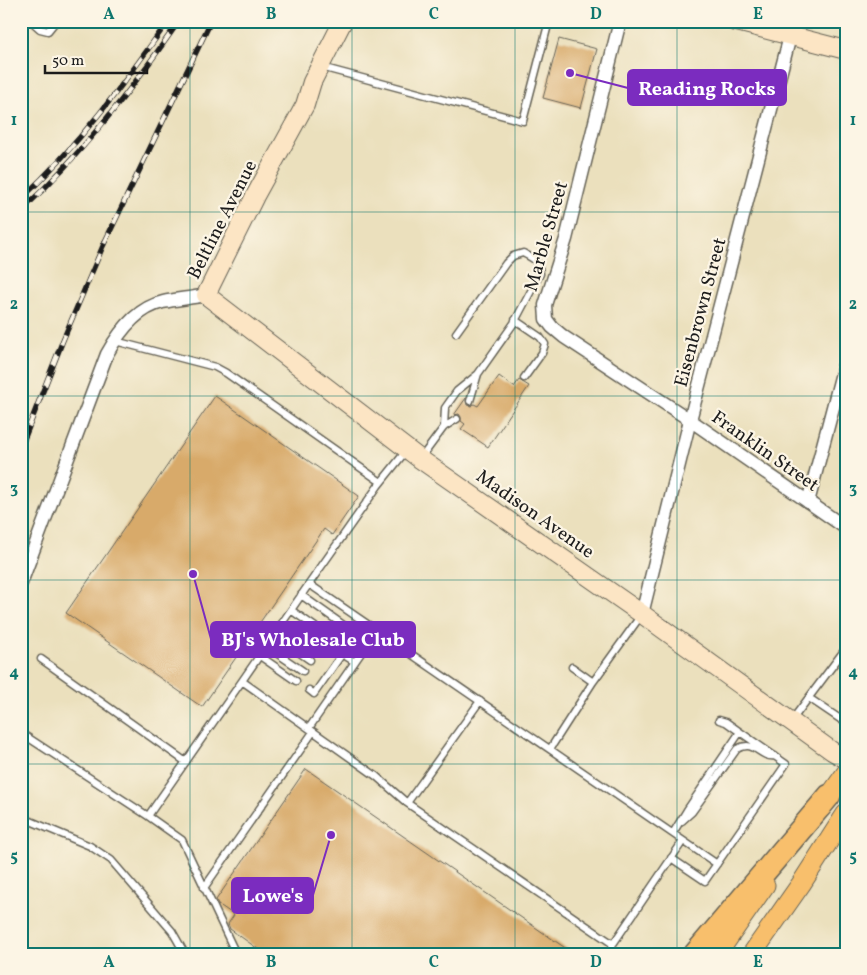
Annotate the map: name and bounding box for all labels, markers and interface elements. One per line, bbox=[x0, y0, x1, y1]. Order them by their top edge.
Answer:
text: A bbox=[103, 4, 115, 26]
text: B bbox=[266, 4, 277, 26]
text: C bbox=[429, 4, 439, 26]
text: D bbox=[590, 4, 602, 26]
text: E bbox=[753, 4, 763, 26]
scale bar bbox=[45, 42, 148, 74]
text: 50 m bbox=[52, 51, 84, 72]
callout: Reading Rocks bbox=[628, 70, 786, 105]
text: Reading Rocks bbox=[638, 76, 776, 104]
text: 1 bbox=[11, 110, 17, 132]
text: 1 bbox=[850, 110, 856, 132]
street label: Beltline Avenue bbox=[181, 156, 264, 284]
street label: Marble Street bbox=[519, 178, 575, 295]
street label: Eisenbrown Street bbox=[669, 235, 733, 390]
text: 2 bbox=[10, 294, 18, 316]
text: 2 bbox=[849, 294, 857, 316]
street label: Franklin Street bbox=[706, 405, 824, 498]
street label: Madison Avenue bbox=[470, 464, 599, 565]
text: 3 bbox=[10, 478, 18, 500]
text: 3 bbox=[849, 478, 857, 500]
callout: BJ's Wholesale Club bbox=[211, 622, 415, 657]
text: BJ's Wholesale Club bbox=[221, 627, 405, 655]
text: 4 bbox=[9, 662, 19, 684]
text: 4 bbox=[848, 662, 858, 684]
text: 5 bbox=[10, 846, 18, 868]
text: 5 bbox=[849, 846, 857, 868]
callout: Lowe's bbox=[232, 878, 313, 913]
text: Lowe's bbox=[243, 883, 303, 911]
text: A bbox=[103, 952, 115, 974]
text: B bbox=[266, 952, 277, 974]
text: C bbox=[429, 952, 439, 974]
text: D bbox=[590, 952, 602, 974]
text: E bbox=[753, 952, 763, 974]

